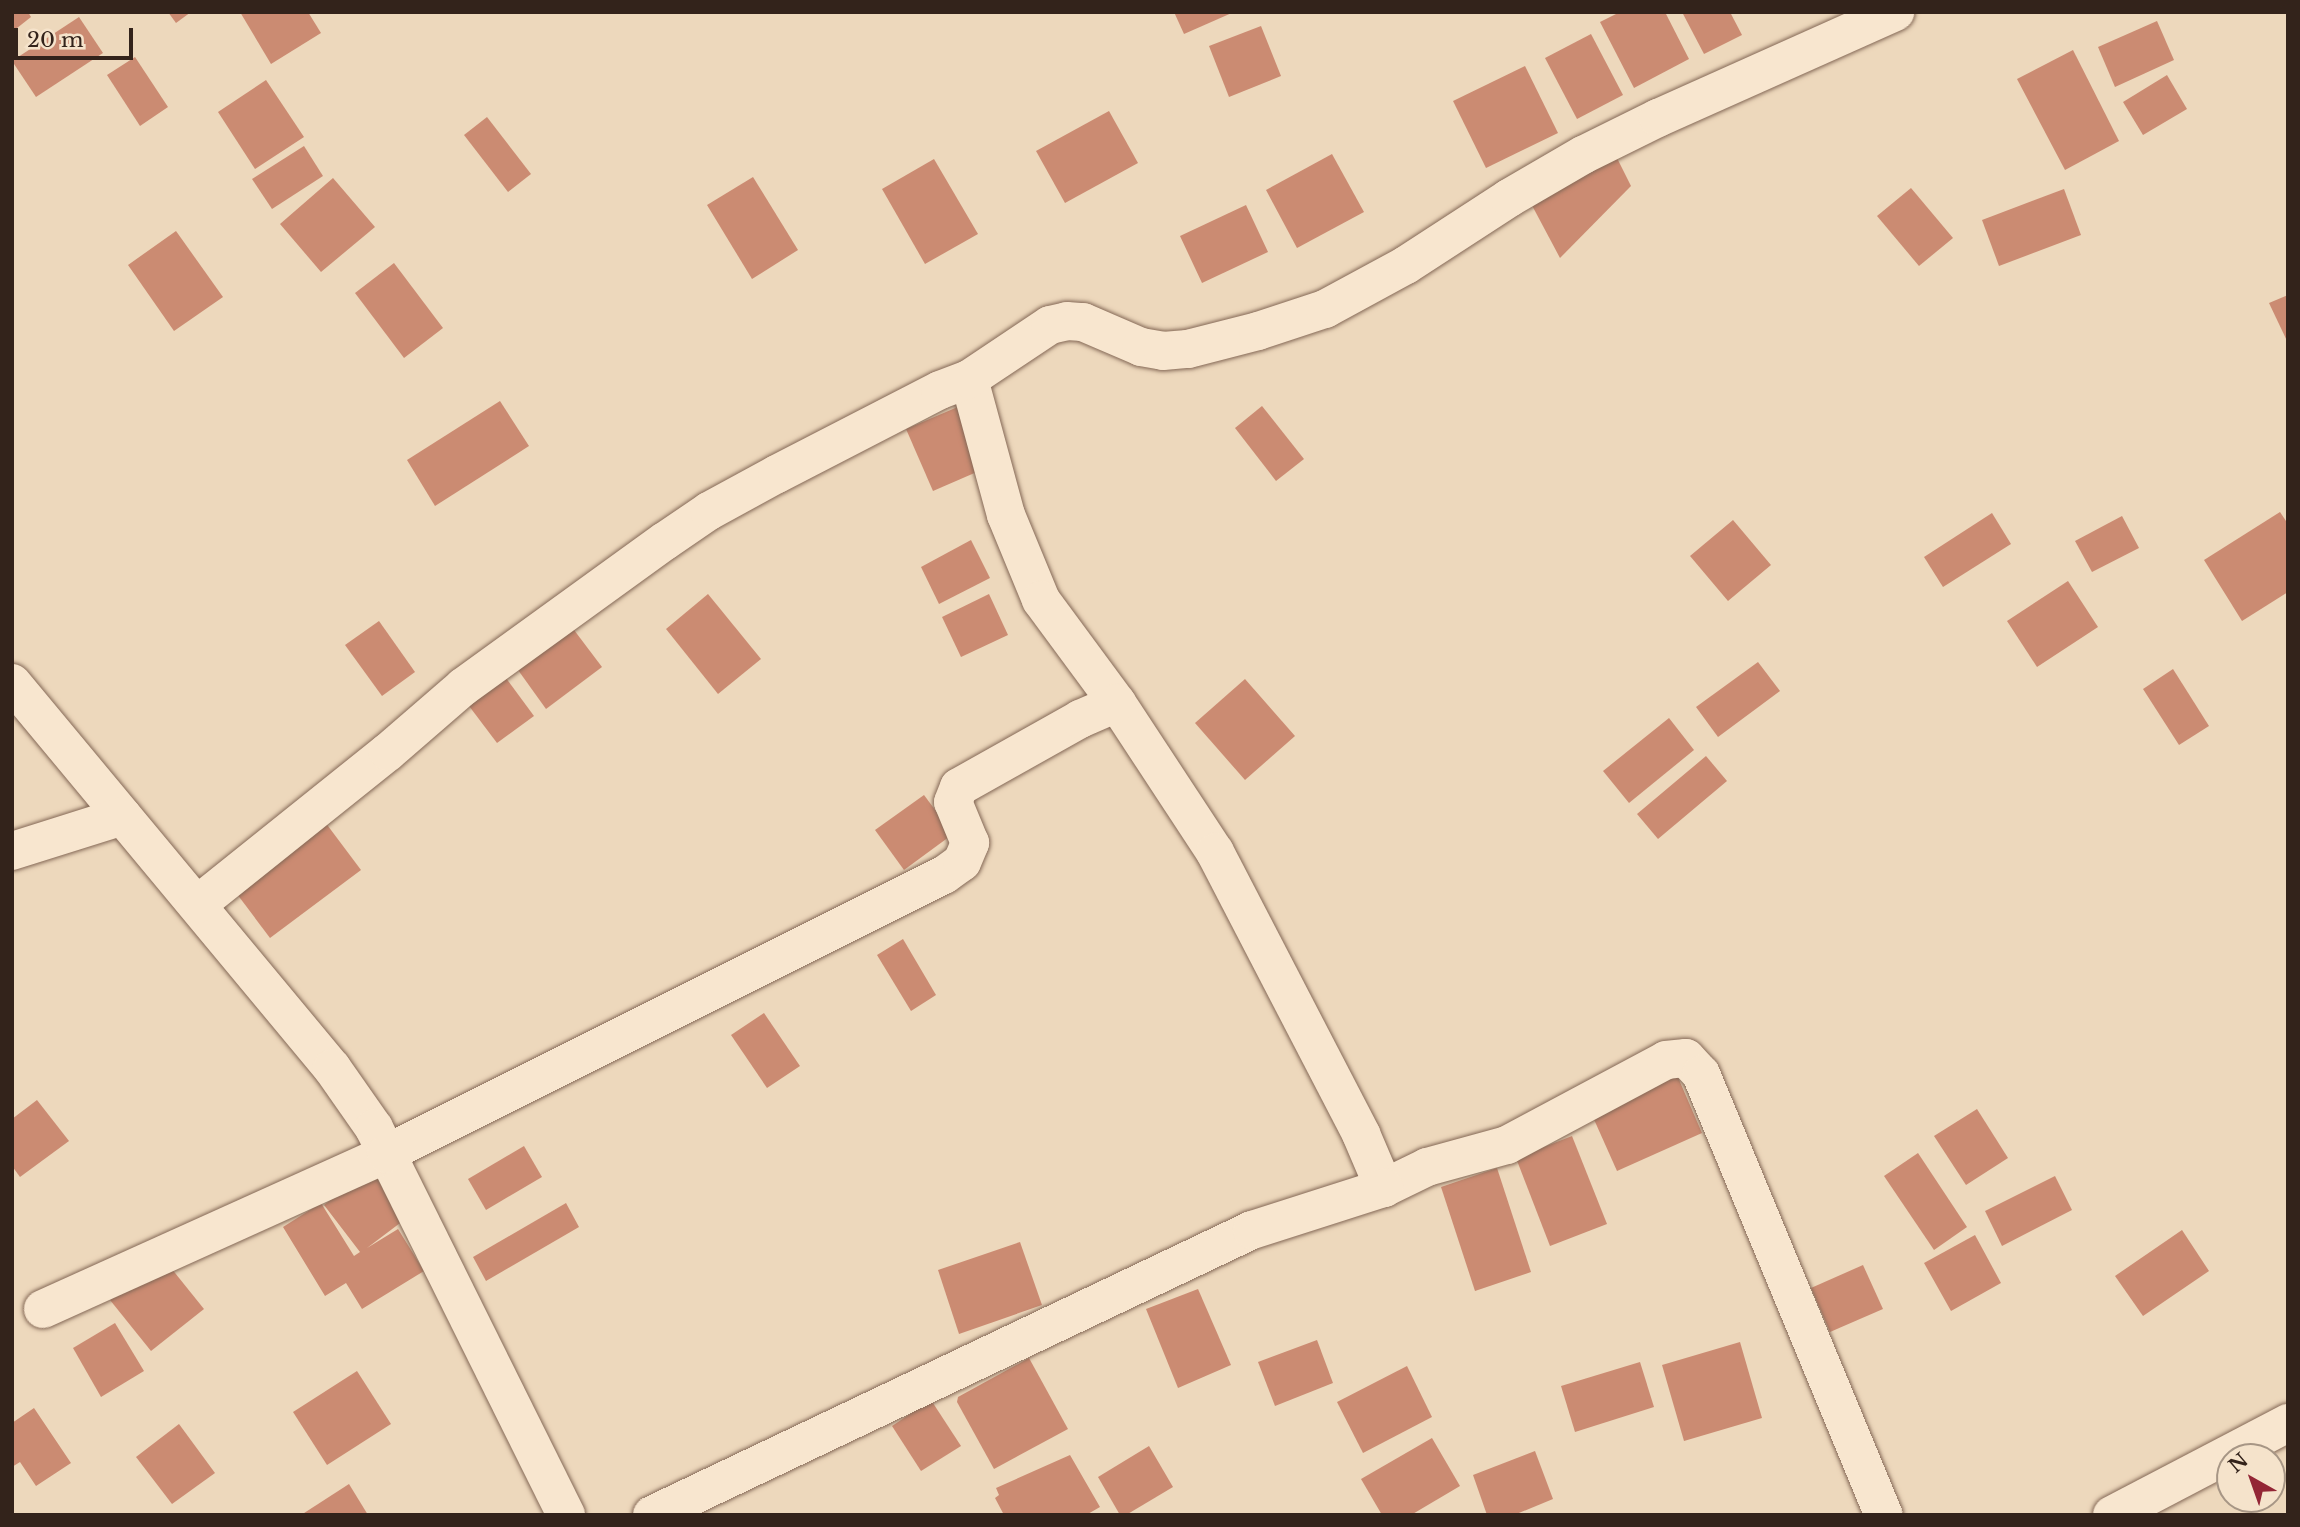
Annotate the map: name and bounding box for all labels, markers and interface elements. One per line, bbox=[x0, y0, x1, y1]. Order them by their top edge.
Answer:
scale bar bbox=[18, 14, 136, 58]
text: 20 m bbox=[27, 27, 84, 53]
north arrow bbox=[2216, 1443, 2286, 1513]
text: N bbox=[2224, 1449, 2253, 1478]

